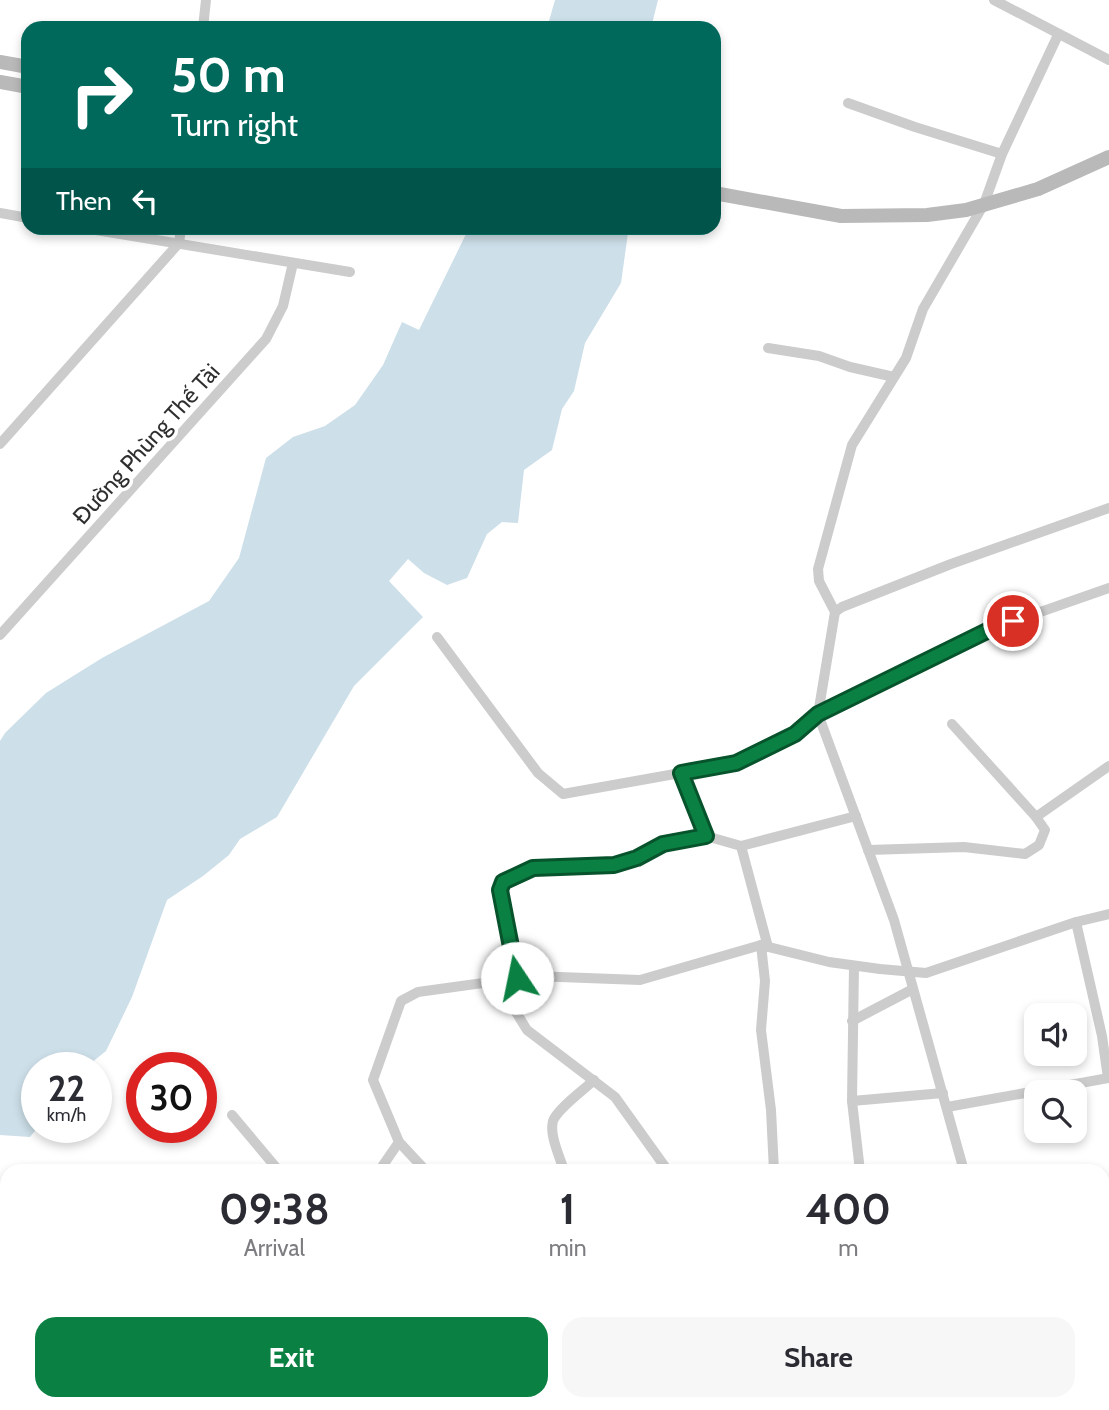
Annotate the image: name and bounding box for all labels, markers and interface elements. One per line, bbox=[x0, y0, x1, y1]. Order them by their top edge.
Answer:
text: 50 m bbox=[171, 45, 286, 104]
icon: right bbox=[56, 49, 147, 140]
text: Turn right bbox=[171, 105, 298, 144]
icon: left bbox=[126, 182, 164, 220]
text: Then bbox=[56, 185, 112, 217]
street label: Đường Phùng Thế Tài bbox=[67, 358, 225, 530]
pin bbox=[983, 591, 1043, 651]
icon: arrive bbox=[994, 602, 1032, 640]
position arrow bbox=[480, 941, 554, 1015]
map controls bbox=[1024, 1003, 1087, 1143]
button: sound bbox=[1024, 1003, 1087, 1066]
speed limit sign: 30 bbox=[126, 1052, 217, 1143]
text: 22 bbox=[48, 1067, 85, 1110]
button: search bbox=[1024, 1080, 1087, 1143]
text: km/h bbox=[47, 1104, 86, 1126]
text: 09:38 bbox=[219, 1183, 330, 1235]
text: 1 bbox=[560, 1183, 575, 1235]
text: 400 bbox=[806, 1183, 891, 1235]
text: Arrival bbox=[244, 1234, 305, 1262]
text: min bbox=[549, 1234, 587, 1262]
text: m bbox=[838, 1234, 858, 1262]
button: Exit bbox=[35, 1317, 548, 1397]
button: Share bbox=[562, 1317, 1075, 1397]

